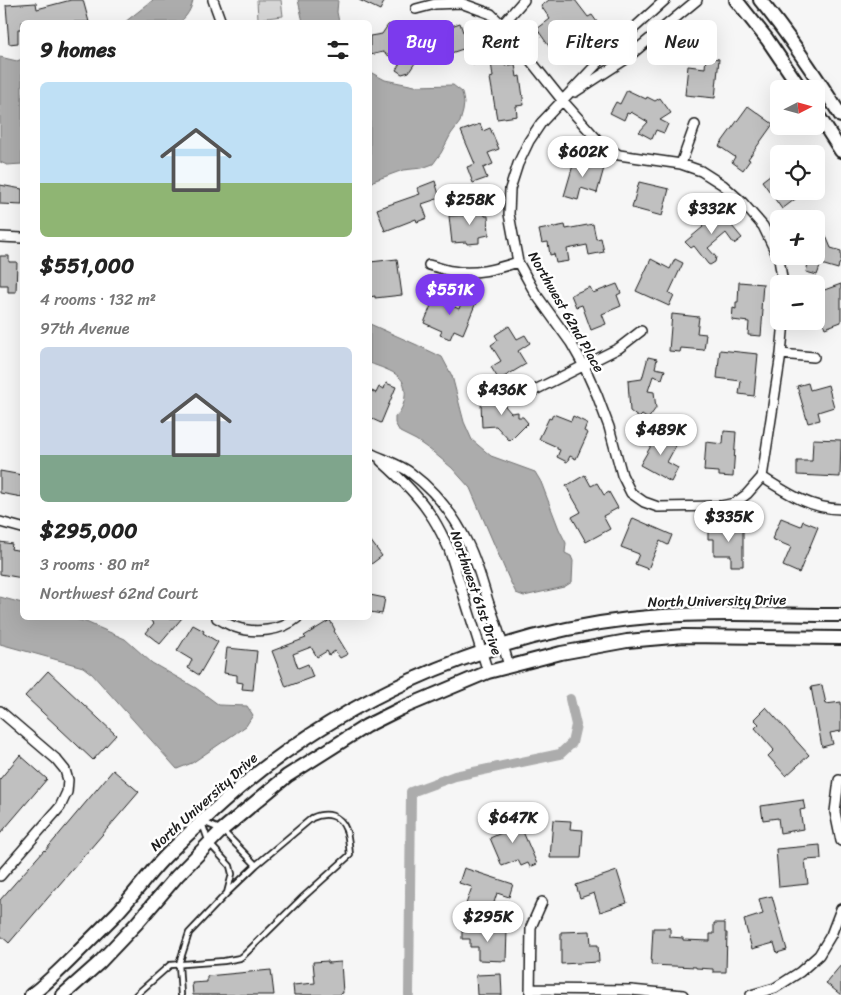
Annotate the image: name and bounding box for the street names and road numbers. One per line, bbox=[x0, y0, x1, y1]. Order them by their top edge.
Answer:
street label: Northwest 62nd Place bbox=[521, 246, 611, 378]
street label: Northwest 61st Drive bbox=[443, 527, 509, 659]
street label: North University Drive bbox=[647, 587, 787, 615]
street label: North University Drive bbox=[144, 746, 264, 858]

